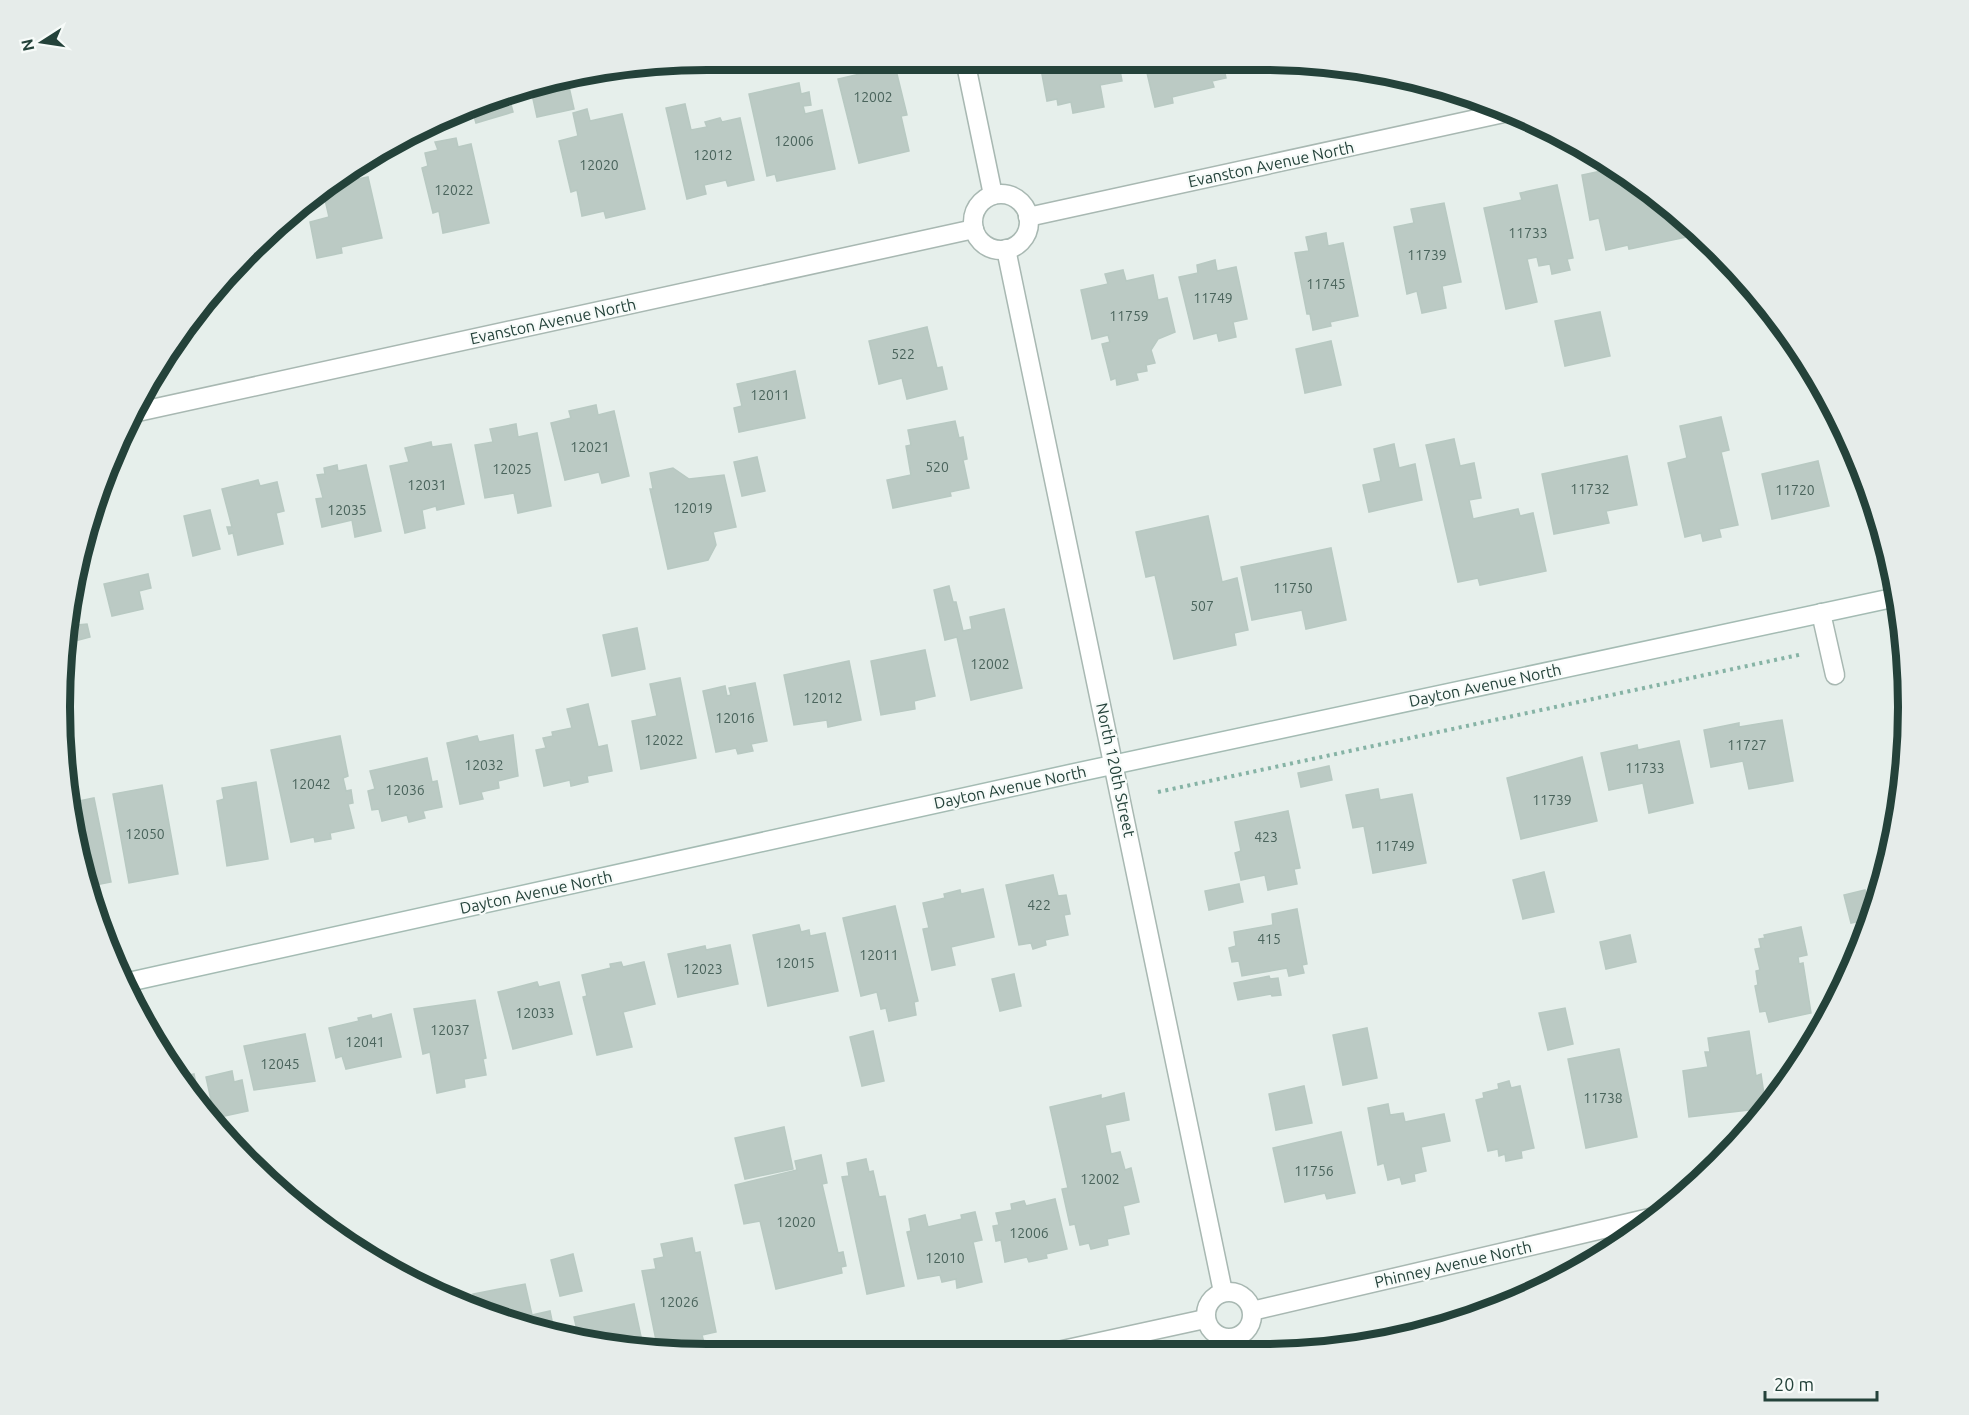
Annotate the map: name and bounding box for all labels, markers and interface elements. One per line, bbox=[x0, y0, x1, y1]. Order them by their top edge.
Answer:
north arrow bbox=[12, 12, 72, 72]
text: N bbox=[17, 37, 37, 53]
house number: 12002 bbox=[853, 89, 893, 105]
house number: 12006 bbox=[774, 133, 814, 149]
street label: Evanston Avenue North bbox=[1186, 138, 1356, 190]
house number: 12012 bbox=[693, 147, 733, 163]
house number: 12020 bbox=[579, 157, 619, 173]
house number: 12022 bbox=[434, 182, 474, 198]
house number: 11733 bbox=[1508, 225, 1548, 241]
house number: 11739 bbox=[1407, 247, 1447, 263]
house number: 11745 bbox=[1306, 276, 1346, 292]
house number: 11749 bbox=[1193, 290, 1233, 306]
street label: Evanston Avenue North bbox=[468, 295, 638, 347]
house number: 11759 bbox=[1109, 308, 1149, 324]
house number: 522 bbox=[891, 346, 915, 362]
house number: 12011 bbox=[750, 387, 790, 403]
house number: 12021 bbox=[570, 439, 610, 455]
house number: 520 bbox=[925, 459, 949, 475]
house number: 12025 bbox=[492, 461, 532, 477]
house number: 12031 bbox=[407, 477, 447, 493]
house number: 11732 bbox=[1570, 481, 1610, 497]
house number: 11720 bbox=[1775, 482, 1815, 498]
house number: 12019 bbox=[673, 500, 713, 516]
house number: 12035 bbox=[327, 502, 367, 518]
house number: 11750 bbox=[1273, 580, 1313, 596]
house number: 507 bbox=[1190, 598, 1214, 614]
house number: 12002 bbox=[970, 656, 1010, 672]
street label: Dayton Avenue North bbox=[1407, 660, 1563, 710]
house number: 12012 bbox=[803, 690, 843, 706]
street label: North 120th Street bbox=[1093, 701, 1139, 839]
house number: 12016 bbox=[715, 710, 755, 726]
house number: 12022 bbox=[644, 732, 684, 748]
house number: 11727 bbox=[1727, 737, 1767, 753]
house number: 12032 bbox=[464, 757, 504, 773]
house number: 11733 bbox=[1625, 760, 1665, 776]
street label: Dayton Avenue North bbox=[932, 762, 1088, 812]
house number: 12042 bbox=[291, 776, 331, 792]
house number: 12036 bbox=[385, 782, 425, 798]
house number: 11739 bbox=[1532, 792, 1572, 808]
house number: 12050 bbox=[125, 826, 165, 842]
house number: 423 bbox=[1254, 829, 1278, 845]
house number: 11749 bbox=[1375, 838, 1415, 854]
street label: Dayton Avenue North bbox=[458, 867, 614, 917]
house number: 422 bbox=[1027, 897, 1051, 913]
house number: 415 bbox=[1257, 931, 1281, 947]
house number: 12011 bbox=[859, 947, 899, 963]
house number: 12015 bbox=[775, 955, 815, 971]
house number: 12023 bbox=[683, 961, 723, 977]
house number: 12033 bbox=[515, 1005, 555, 1021]
house number: 12037 bbox=[430, 1022, 470, 1038]
house number: 12041 bbox=[345, 1034, 385, 1050]
house number: 12045 bbox=[260, 1056, 300, 1072]
house number: 11738 bbox=[1583, 1090, 1623, 1106]
house number: 11756 bbox=[1294, 1163, 1334, 1179]
house number: 12002 bbox=[1080, 1171, 1120, 1187]
house number: 12020 bbox=[776, 1214, 816, 1230]
house number: 12006 bbox=[1009, 1225, 1049, 1241]
street label: Phinney Avenue North bbox=[1373, 1237, 1533, 1291]
house number: 12010 bbox=[925, 1250, 965, 1266]
house number: 12026 bbox=[659, 1294, 699, 1310]
scale bar bbox=[1765, 1364, 1878, 1402]
text: 20 m bbox=[1774, 1374, 1814, 1394]

